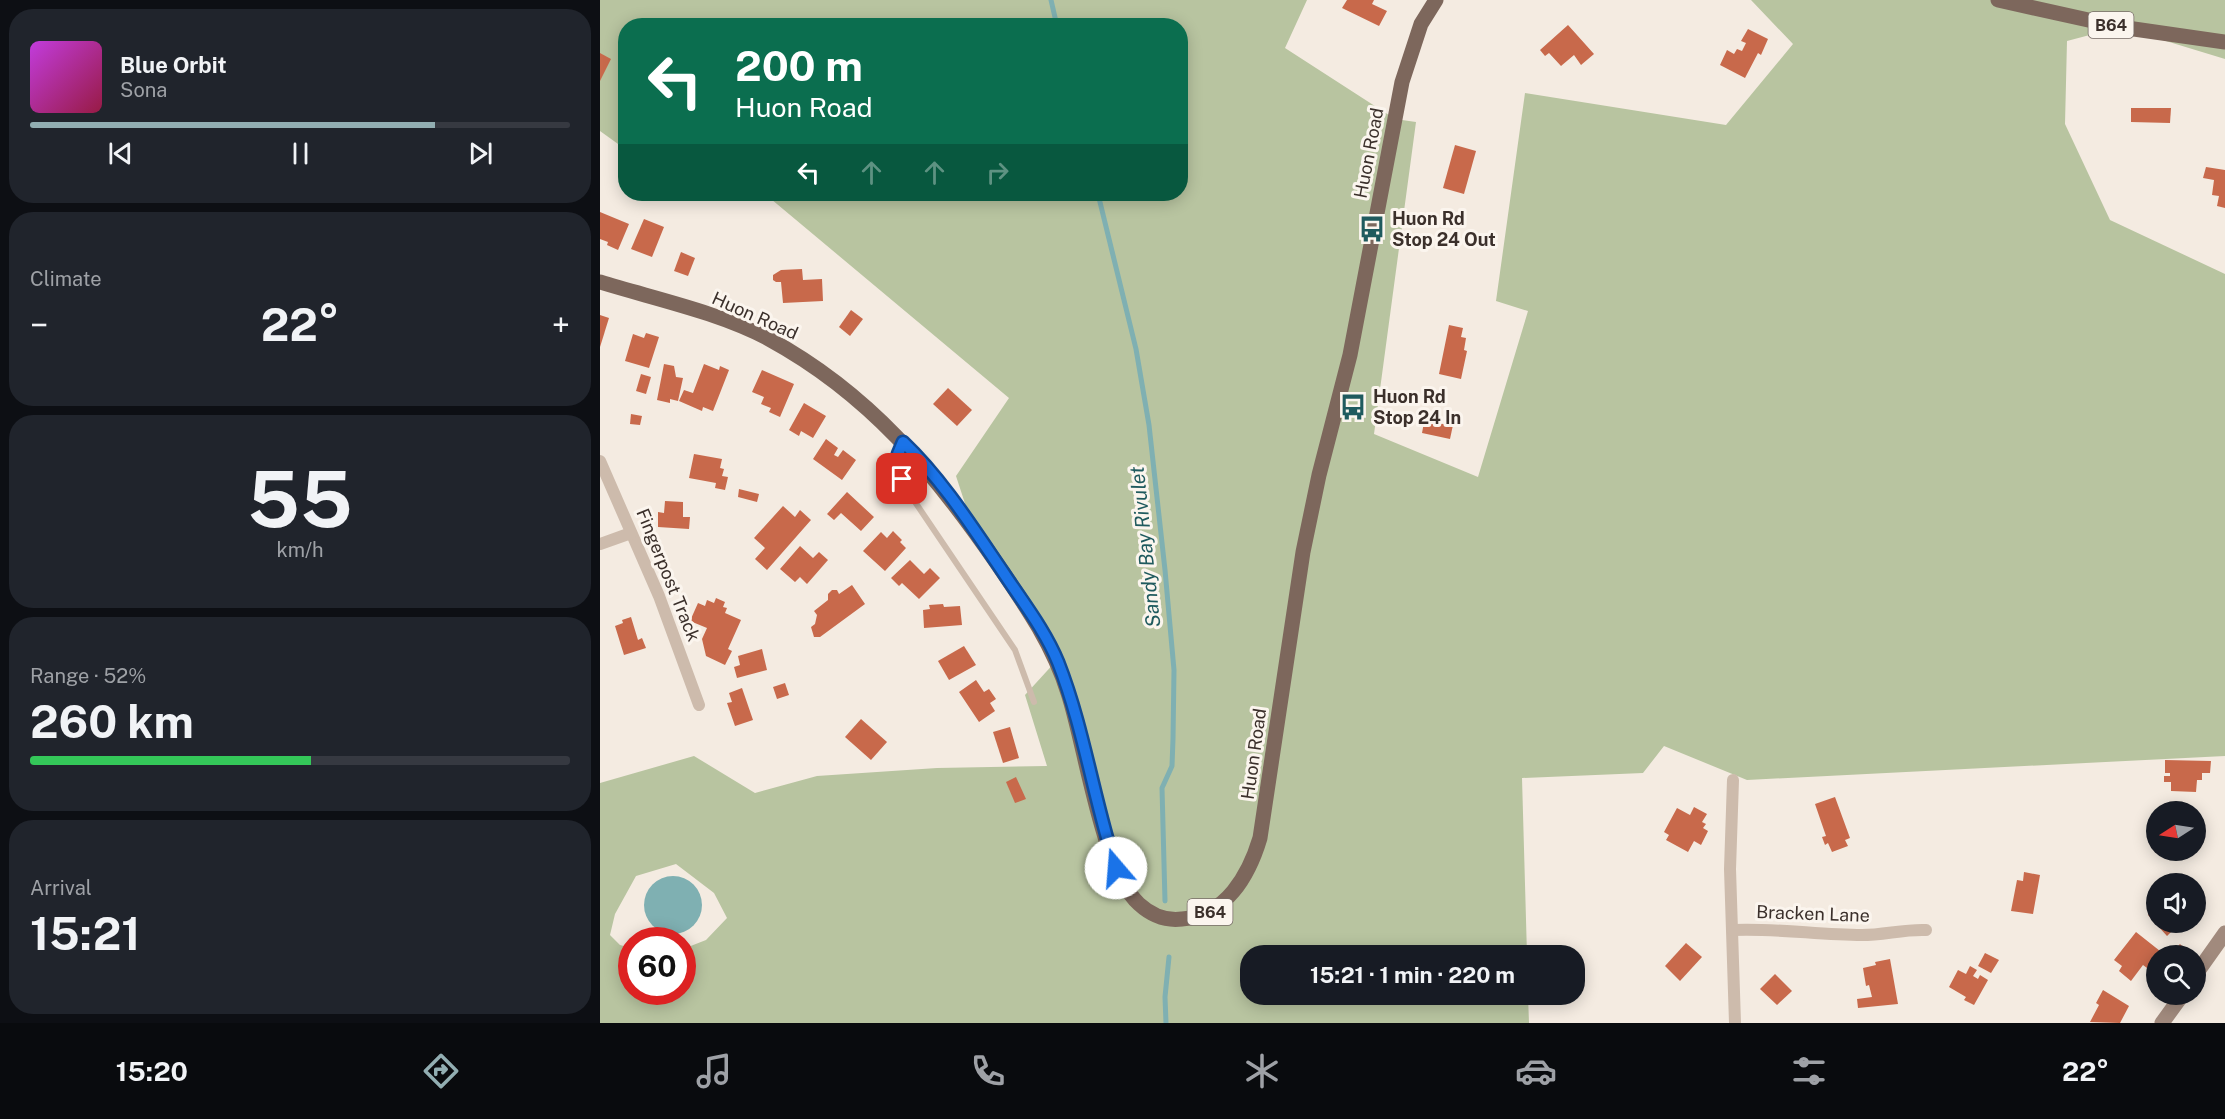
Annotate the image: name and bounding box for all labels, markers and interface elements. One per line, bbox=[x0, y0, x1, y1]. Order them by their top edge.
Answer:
road number: B64 bbox=[2088, 12, 2134, 38]
text: 200 m bbox=[735, 41, 863, 90]
icon: left bbox=[636, 42, 714, 120]
text: Blue Orbit bbox=[120, 52, 227, 78]
text: Sona bbox=[120, 78, 167, 102]
text: Huon Road bbox=[735, 91, 873, 123]
street label: Huon Road bbox=[1349, 106, 1388, 200]
icon: previous bbox=[104, 137, 137, 170]
icon: pause bbox=[284, 137, 317, 170]
icon: next bbox=[464, 137, 497, 170]
icon: left bbox=[792, 156, 825, 189]
icon: ahead bbox=[855, 156, 888, 189]
icon: ahead bbox=[918, 156, 951, 189]
icon: right bbox=[981, 156, 1014, 189]
place label: Huon Rd Stop 24 Out bbox=[1392, 208, 1496, 250]
bus stop icon: Huon Rd Stop 24 Out bbox=[1357, 214, 1387, 244]
text: Climate bbox=[30, 267, 102, 291]
street label: Huon Road bbox=[709, 287, 801, 344]
text: 22° bbox=[261, 298, 339, 351]
text: − bbox=[30, 306, 48, 344]
text: + bbox=[552, 306, 570, 344]
place label: Huon Rd Stop 24 In bbox=[1373, 386, 1461, 428]
bus stop icon: Huon Rd Stop 24 In bbox=[1338, 392, 1368, 422]
text: 55 bbox=[247, 453, 353, 545]
pin bbox=[876, 453, 927, 504]
icon: arrive bbox=[885, 462, 918, 495]
water label: Sandy Bay Rivulet bbox=[1125, 465, 1165, 629]
street label: Fingerpost Track bbox=[632, 505, 705, 644]
text: km/h bbox=[276, 538, 324, 562]
text: Range · 52% bbox=[30, 664, 146, 688]
text: 260 km bbox=[30, 695, 194, 748]
street label: Huon Road bbox=[1237, 707, 1270, 801]
north arrow bbox=[2146, 801, 2206, 861]
map controls bbox=[2146, 801, 2206, 1005]
position arrow bbox=[1084, 836, 1148, 900]
button: sound bbox=[2146, 873, 2206, 933]
text: Arrival bbox=[30, 876, 92, 900]
road number: B64 bbox=[1188, 899, 1232, 925]
street label: Bracken Lane bbox=[1756, 901, 1870, 926]
text: 15:21 bbox=[30, 907, 141, 960]
speed limit sign: 60 bbox=[618, 927, 696, 1005]
button: search bbox=[2146, 945, 2206, 1005]
text: 15:21 · 1 min · 220 m bbox=[1310, 962, 1515, 988]
icon: directions bbox=[420, 1050, 462, 1092]
icon: music bbox=[693, 1050, 735, 1092]
icon: phone bbox=[967, 1050, 1009, 1092]
icon: climate bbox=[1241, 1050, 1283, 1092]
icon: car bbox=[1515, 1050, 1557, 1092]
icon: filters bbox=[1788, 1050, 1830, 1092]
text: 15:20 bbox=[116, 1055, 188, 1087]
text: 22° bbox=[2062, 1055, 2109, 1087]

